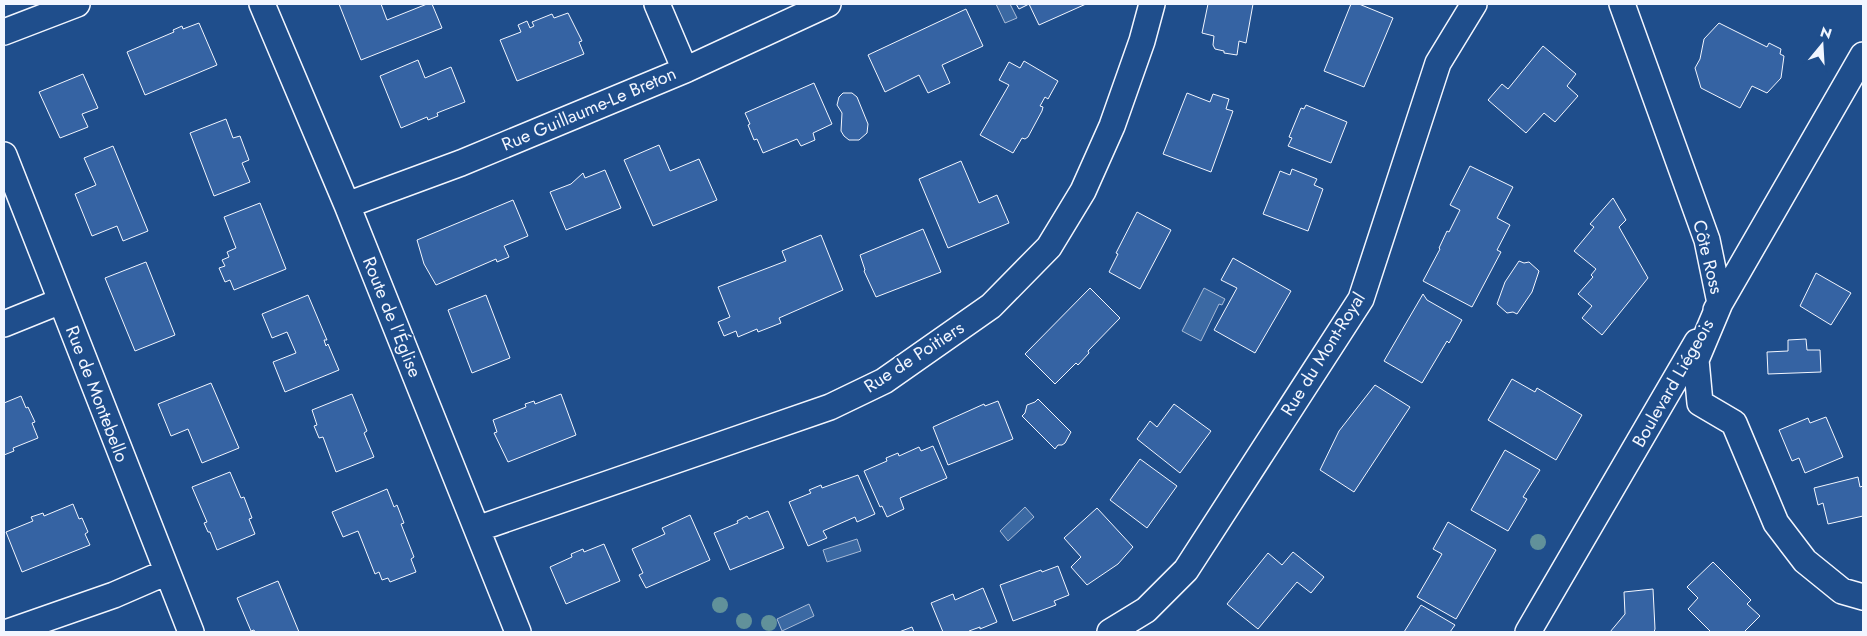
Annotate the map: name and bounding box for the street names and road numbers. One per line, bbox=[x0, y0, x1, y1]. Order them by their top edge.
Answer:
street label: Rue Guillaume-Le Breton bbox=[498, 60, 680, 158]
street label: Côte Ross bbox=[1686, 217, 1730, 297]
street label: Route de l'Église bbox=[356, 253, 428, 381]
street label: Rue du Mont-Royal bbox=[1274, 287, 1372, 421]
street label: Boulevard Liégeois bbox=[1626, 314, 1720, 452]
street label: Rue de Poitiers bbox=[859, 315, 969, 399]
street label: Rue de Montebello bbox=[59, 322, 135, 466]

